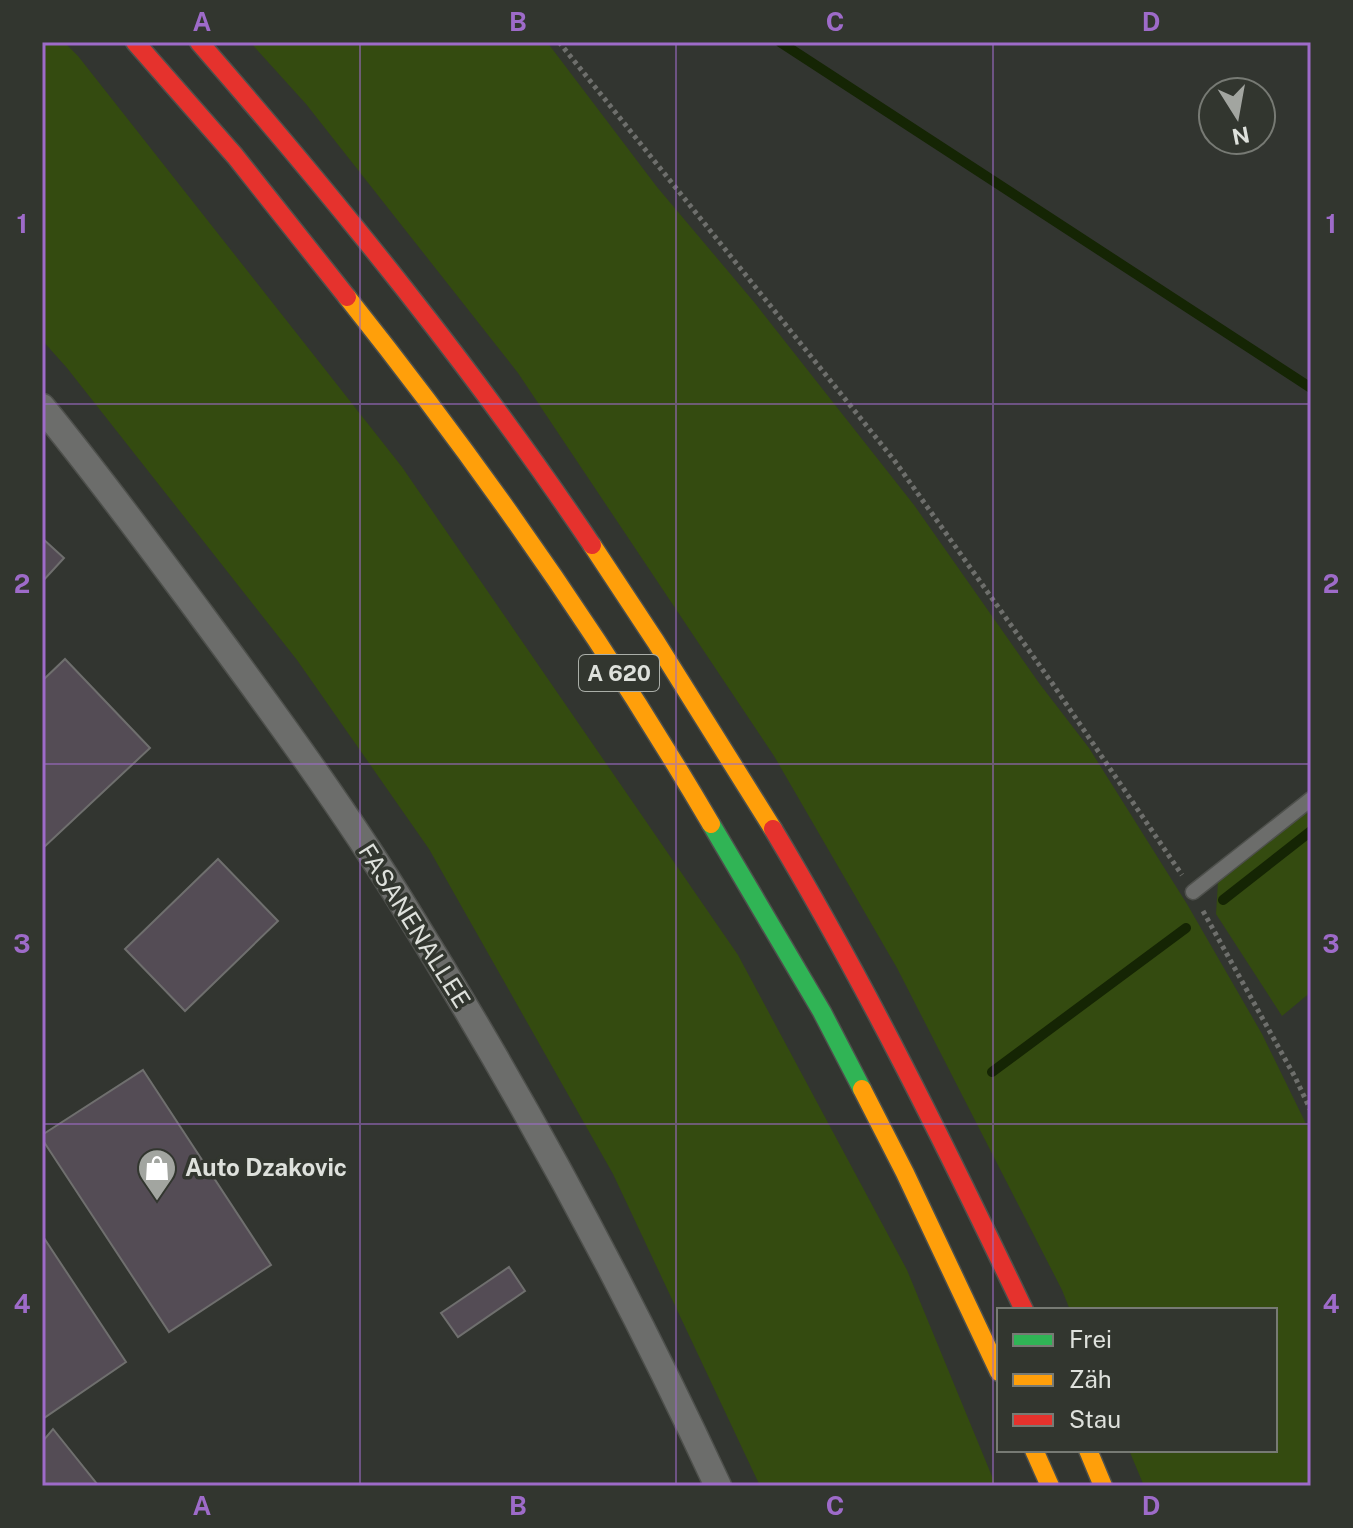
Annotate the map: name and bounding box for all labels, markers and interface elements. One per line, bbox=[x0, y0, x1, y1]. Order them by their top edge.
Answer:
text: A bbox=[193, 6, 212, 37]
text: B bbox=[509, 6, 527, 37]
text: C bbox=[826, 6, 844, 37]
text: D bbox=[1142, 6, 1160, 37]
north arrow bbox=[1197, 76, 1277, 156]
text: N bbox=[1230, 121, 1252, 150]
text: 1 bbox=[16, 208, 28, 239]
text: 1 bbox=[1325, 208, 1337, 239]
text: 2 bbox=[14, 568, 30, 599]
text: 2 bbox=[1323, 568, 1339, 599]
road number: A 620 bbox=[579, 655, 659, 691]
street label: FASANENALLEE bbox=[353, 838, 477, 1013]
text: 3 bbox=[13, 928, 31, 959]
text: 3 bbox=[1322, 928, 1340, 959]
shop icon: Auto Dzakovic bbox=[136, 1147, 178, 1202]
place label: Auto Dzakovic bbox=[185, 1153, 347, 1181]
text: 4 bbox=[13, 1288, 31, 1319]
text: 4 bbox=[1322, 1288, 1340, 1319]
legend bbox=[997, 1308, 1277, 1452]
text: Frei bbox=[1069, 1325, 1112, 1353]
text: Zäh bbox=[1069, 1365, 1112, 1393]
text: Stau bbox=[1069, 1405, 1121, 1433]
text: A bbox=[193, 1490, 212, 1521]
text: B bbox=[509, 1490, 527, 1521]
text: C bbox=[826, 1490, 844, 1521]
text: D bbox=[1142, 1490, 1160, 1521]

